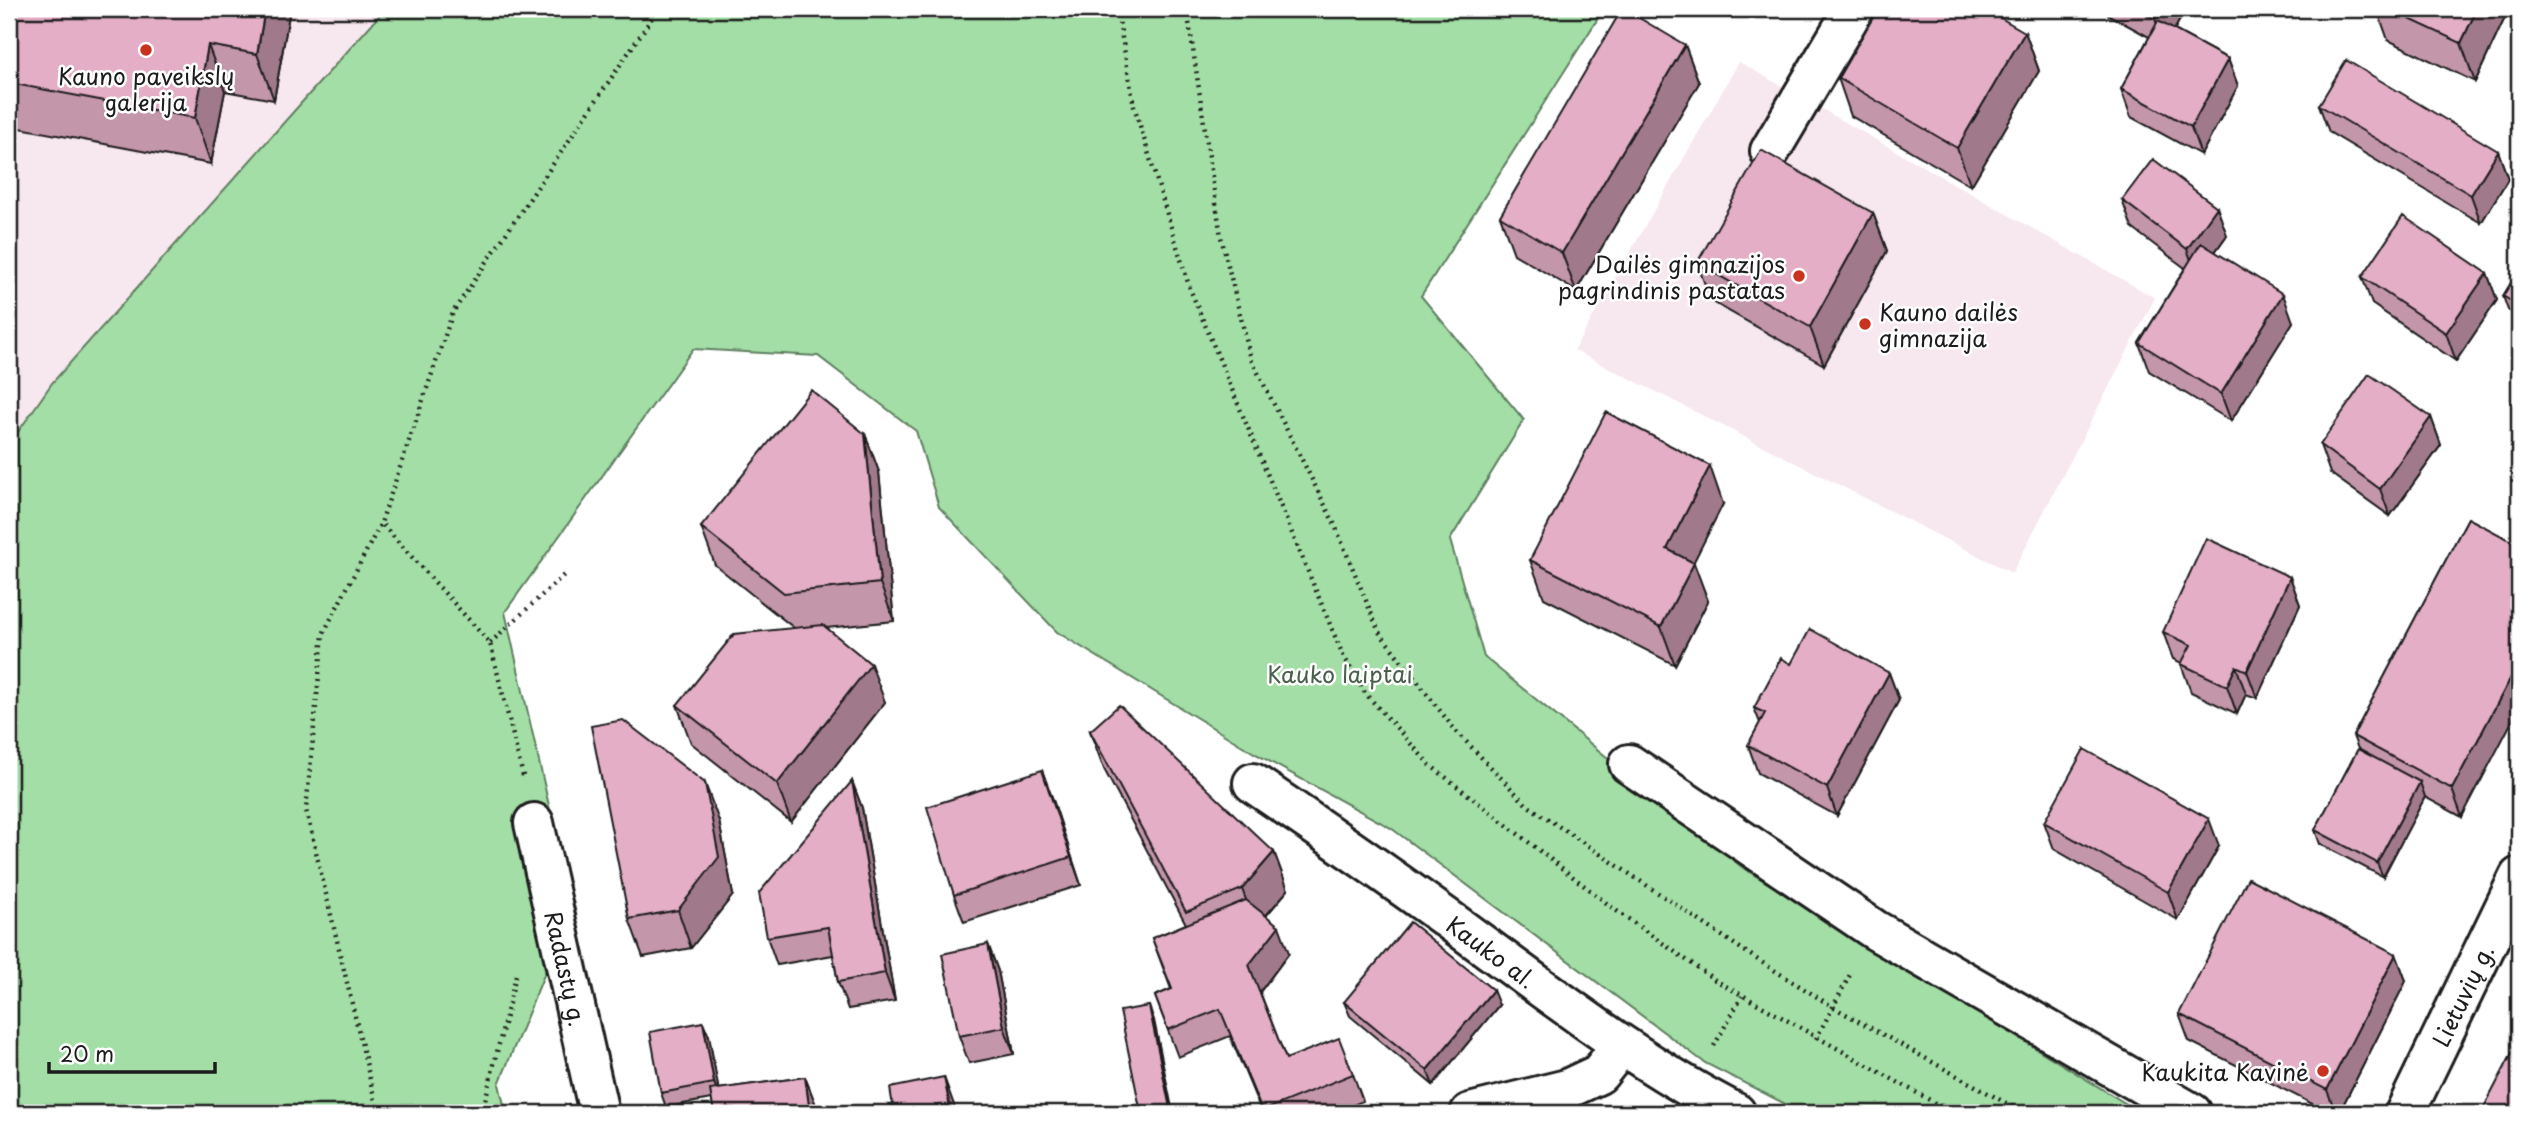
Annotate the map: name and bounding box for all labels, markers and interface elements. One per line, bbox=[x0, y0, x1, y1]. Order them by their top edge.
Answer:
marker: Kauno paveikslų galerija bbox=[138, 42, 154, 58]
place label: Kauno paveikslų galerija bbox=[58, 58, 234, 119]
place label: Dailės gimnazijos pagrindinis pastatas bbox=[1558, 246, 1785, 307]
marker: Dailės gimnazijos pagrindinis pastatas bbox=[1791, 268, 1807, 284]
place label: Kauno dailės gimnazija bbox=[1879, 294, 2018, 355]
marker: Kauno dailės gimnazija bbox=[1857, 316, 1873, 332]
park label: Kauko laiptai bbox=[1267, 656, 1413, 691]
street label: Radastų g. bbox=[537, 907, 597, 1030]
street label: Kauko al. bbox=[1440, 907, 1544, 996]
street label: Lietuvių g. bbox=[2422, 938, 2502, 1052]
scale bar bbox=[49, 1031, 215, 1075]
text: 20 m bbox=[60, 1037, 114, 1069]
place label: Kaukita Kavinė bbox=[2142, 1054, 2309, 1089]
marker: Kaukita Kavinė bbox=[2315, 1063, 2331, 1079]

